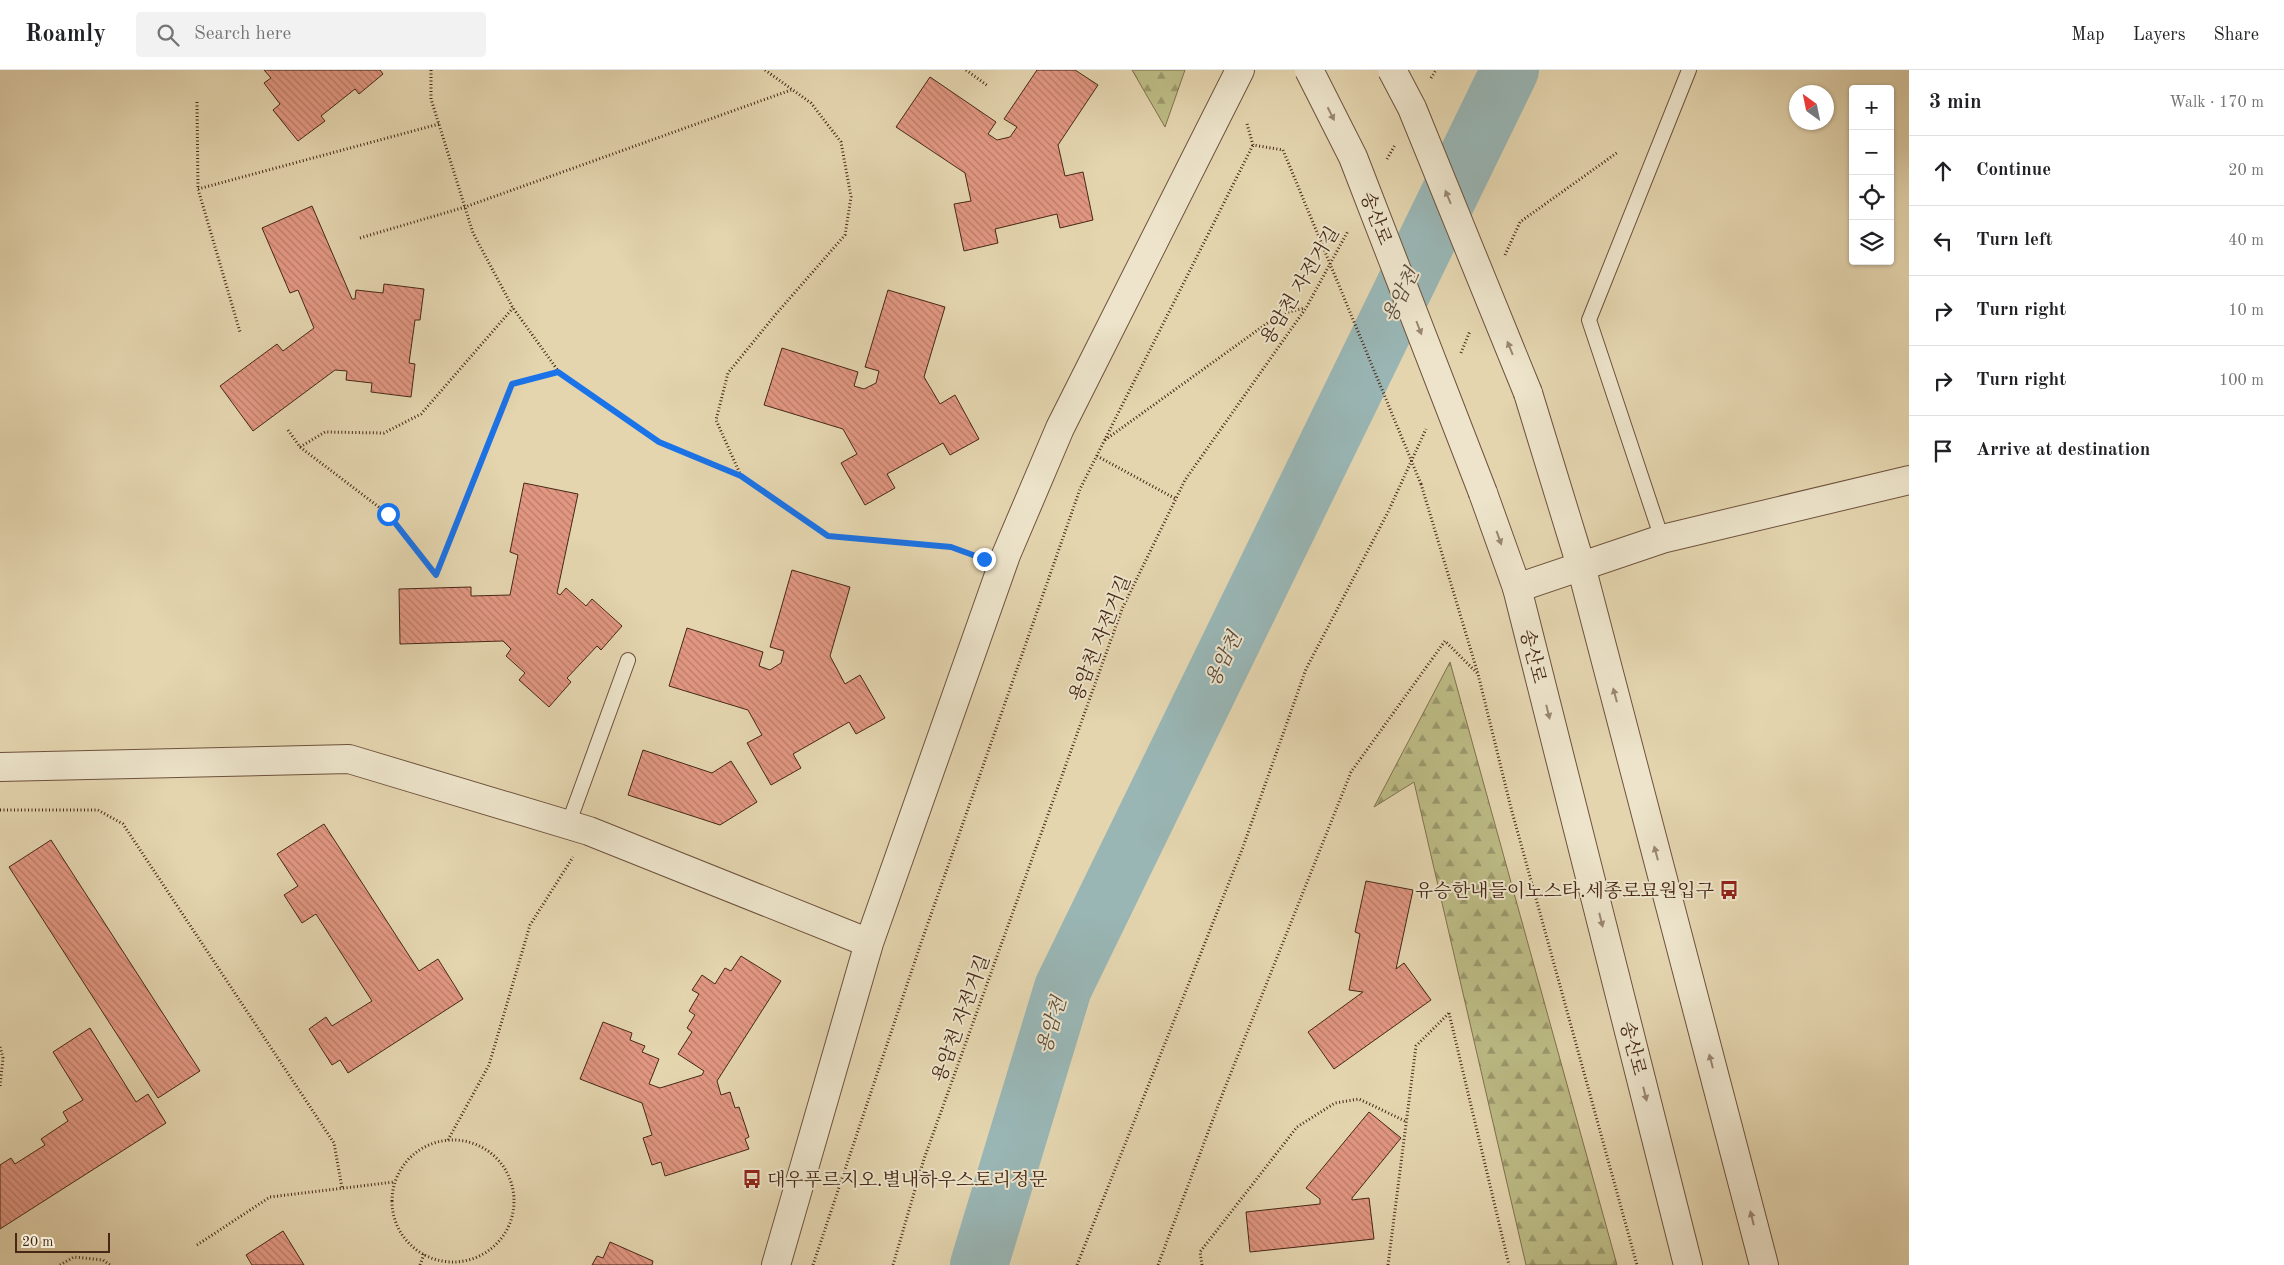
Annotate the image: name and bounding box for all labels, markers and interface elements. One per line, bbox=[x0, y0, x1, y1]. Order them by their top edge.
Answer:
search box bbox=[136, 12, 486, 57]
icon: search bbox=[154, 21, 182, 49]
text: Roamly bbox=[25, 23, 106, 47]
text: Search here bbox=[194, 25, 291, 44]
text: Map bbox=[2071, 26, 2105, 44]
text: Layers bbox=[2133, 26, 2185, 44]
text: Share bbox=[2213, 26, 2259, 44]
north arrow bbox=[1789, 85, 1834, 130]
map controls bbox=[1849, 85, 1894, 265]
button: + bbox=[1849, 85, 1894, 130]
text: 3 min bbox=[1929, 92, 1982, 113]
text: Walk · 170 m bbox=[2169, 95, 2264, 111]
one-way arrow bbox=[1327, 106, 1335, 121]
button: − bbox=[1849, 130, 1894, 175]
icon: ahead bbox=[1929, 157, 1957, 185]
text: Continue bbox=[1976, 161, 2051, 180]
text: 20 m bbox=[2228, 163, 2264, 179]
button: locate bbox=[1849, 175, 1894, 220]
street label: 송산로 bbox=[1356, 189, 1395, 248]
one-way arrow bbox=[1444, 190, 1452, 204]
button: layers bbox=[1849, 220, 1894, 265]
street label: 용암천 자전거길 bbox=[1257, 223, 1344, 349]
icon: left bbox=[1929, 227, 1957, 255]
text: Turn left bbox=[1976, 231, 2053, 250]
text: 40 m bbox=[2228, 233, 2264, 249]
water label: 용암천 bbox=[1377, 263, 1424, 326]
icon: right bbox=[1929, 297, 1957, 325]
text: Turn right bbox=[1976, 301, 2066, 320]
text: 10 m bbox=[2228, 303, 2264, 319]
one-way arrow bbox=[1415, 321, 1423, 336]
one-way arrow bbox=[1506, 340, 1513, 355]
icon: right bbox=[1929, 367, 1957, 395]
text: Turn right bbox=[1976, 371, 2066, 390]
text: 100 m bbox=[2219, 373, 2264, 389]
icon: arrive bbox=[1929, 437, 1957, 465]
text: Arrive at destination bbox=[1976, 441, 2150, 460]
route start bbox=[377, 503, 400, 526]
one-way arrow bbox=[1496, 531, 1503, 546]
route end bbox=[973, 548, 996, 571]
street label: 용암천 자전거길 bbox=[1066, 573, 1135, 705]
water label: 용암천 bbox=[1200, 627, 1247, 690]
street label: 송산로 bbox=[1516, 627, 1549, 686]
one-way arrow bbox=[1611, 688, 1619, 703]
one-way arrow bbox=[1544, 704, 1552, 719]
one-way arrow bbox=[1652, 845, 1660, 860]
bus stop icon: 유승한내들이노스타.세종로묘원입구 bbox=[1718, 879, 1740, 901]
place label: 유승한내들이노스타.세종로묘원입구 bbox=[1415, 881, 1714, 902]
one-way arrow bbox=[1597, 912, 1605, 927]
street label: 용암천 자전거길 bbox=[929, 952, 994, 1085]
water label: 용암천 bbox=[1032, 992, 1071, 1056]
street label: 송산로 bbox=[1616, 1019, 1649, 1078]
one-way arrow bbox=[1707, 1053, 1715, 1068]
one-way arrow bbox=[1641, 1087, 1649, 1102]
bus stop icon: 대우푸르지오.별내하우스토리정문 bbox=[741, 1168, 763, 1190]
place label: 대우푸르지오.별내하우스토리정문 bbox=[767, 1170, 1048, 1191]
one-way arrow bbox=[1748, 1210, 1756, 1225]
scale bar bbox=[15, 1230, 110, 1253]
text: 20 m bbox=[22, 1235, 53, 1249]

